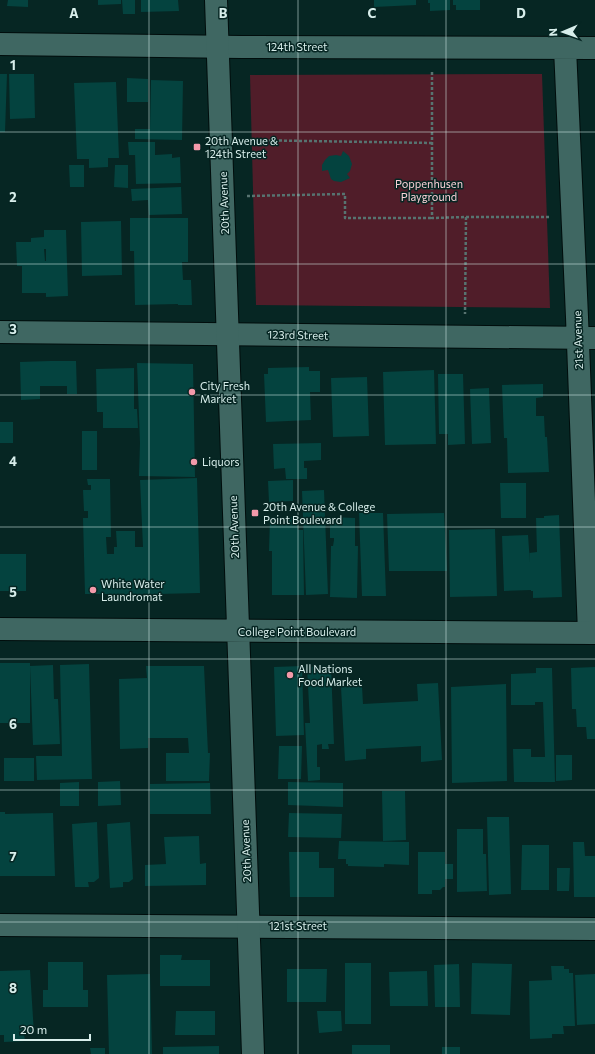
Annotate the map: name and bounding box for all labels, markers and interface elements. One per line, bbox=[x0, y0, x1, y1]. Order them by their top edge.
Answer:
text: A bbox=[69, 5, 79, 21]
text: B bbox=[219, 5, 228, 21]
text: C bbox=[368, 5, 377, 21]
text: D bbox=[516, 5, 526, 21]
north arrow bbox=[543, 12, 583, 52]
text: N bbox=[546, 28, 559, 37]
street label: 124th Street bbox=[266, 40, 328, 53]
text: 1 bbox=[10, 57, 16, 73]
place label: 20th Avenue & 124th Street bbox=[205, 134, 278, 160]
marker: 20th Avenue & 124th Street bbox=[192, 142, 202, 152]
street label: 20th Avenue bbox=[216, 171, 231, 235]
park label: Poppenhusen Playground bbox=[395, 177, 463, 203]
text: 2 bbox=[9, 189, 17, 205]
street label: 21st Avenue bbox=[570, 310, 585, 370]
text: 3 bbox=[9, 321, 17, 337]
street label: 123rd Street bbox=[267, 327, 329, 342]
place label: City Fresh Market bbox=[200, 379, 250, 405]
marker: City Fresh Market bbox=[187, 387, 197, 397]
text: 4 bbox=[9, 453, 17, 469]
place label: Liquors bbox=[202, 455, 239, 468]
marker: Liquors bbox=[189, 457, 199, 467]
street label: 20th Avenue bbox=[226, 495, 241, 559]
place label: 20th Avenue & College Point Boulevard bbox=[263, 500, 375, 526]
marker: 20th Avenue & College Point Boulevard bbox=[250, 508, 260, 518]
place label: White Water Laundromat bbox=[101, 577, 165, 603]
text: 5 bbox=[9, 584, 17, 600]
marker: White Water Laundromat bbox=[88, 585, 98, 595]
street label: College Point Boulevard bbox=[238, 625, 356, 638]
place label: All Nations Food Market bbox=[298, 662, 363, 688]
marker: All Nations Food Market bbox=[285, 670, 295, 680]
text: 6 bbox=[9, 716, 17, 732]
street label: 20th Avenue bbox=[238, 819, 253, 883]
text: 7 bbox=[9, 848, 17, 864]
street label: 121st Street bbox=[269, 919, 328, 932]
text: 8 bbox=[9, 980, 17, 996]
scale bar bbox=[14, 1016, 90, 1042]
text: 20 m bbox=[20, 1022, 47, 1036]

